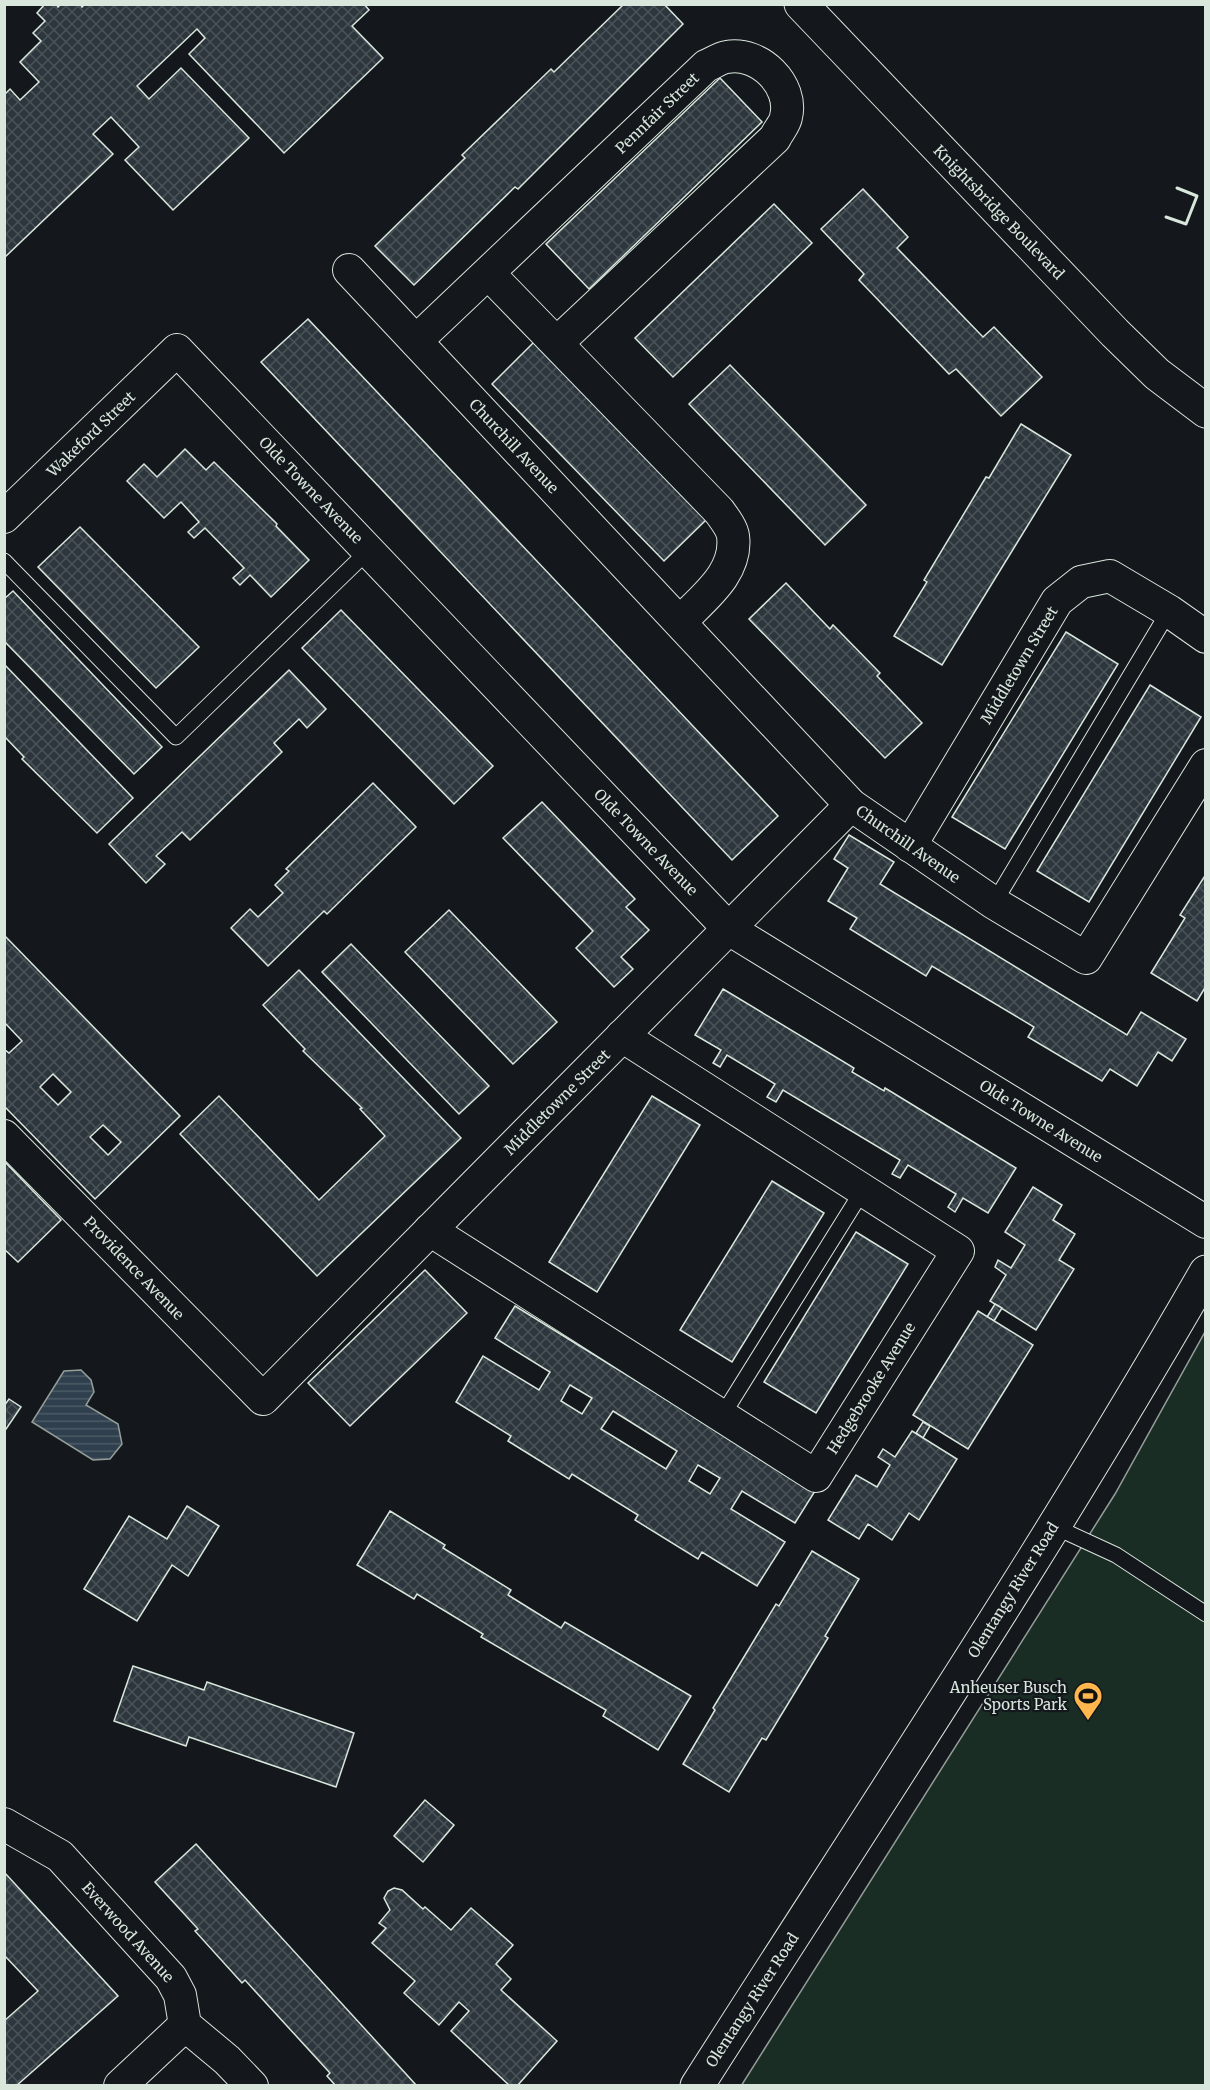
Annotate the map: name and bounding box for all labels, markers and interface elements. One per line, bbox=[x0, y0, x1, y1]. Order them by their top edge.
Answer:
street label: Pennfair Street bbox=[611, 68, 703, 158]
street label: Knightsbridge Boulevard bbox=[930, 141, 1068, 283]
street label: Wakeford Street bbox=[42, 387, 139, 482]
street label: Churchill Avenue bbox=[465, 395, 563, 497]
street label: Olde Towne Avenue bbox=[255, 433, 367, 548]
street label: Middletown Street bbox=[976, 603, 1062, 727]
street label: Olde Towne Avenue bbox=[590, 785, 702, 900]
street label: Churchill Avenue bbox=[852, 801, 964, 887]
street label: Middletowne Street bbox=[500, 1045, 614, 1159]
street label: Olde Towne Avenue bbox=[976, 1075, 1106, 1167]
street label: Providence Avenue bbox=[80, 1212, 188, 1324]
street label: Hedgebrooke Avenue bbox=[823, 1318, 919, 1457]
street label: Olentangy River Road bbox=[964, 1519, 1062, 1661]
place label: Anheuser Busch Sports Park bbox=[949, 1678, 1067, 1714]
sports icon: Anheuser Busch Sports Park bbox=[1072, 1680, 1104, 1722]
street label: Everwood Avenue bbox=[78, 1878, 178, 1986]
street label: Olentangy River Road bbox=[701, 1929, 803, 2071]

